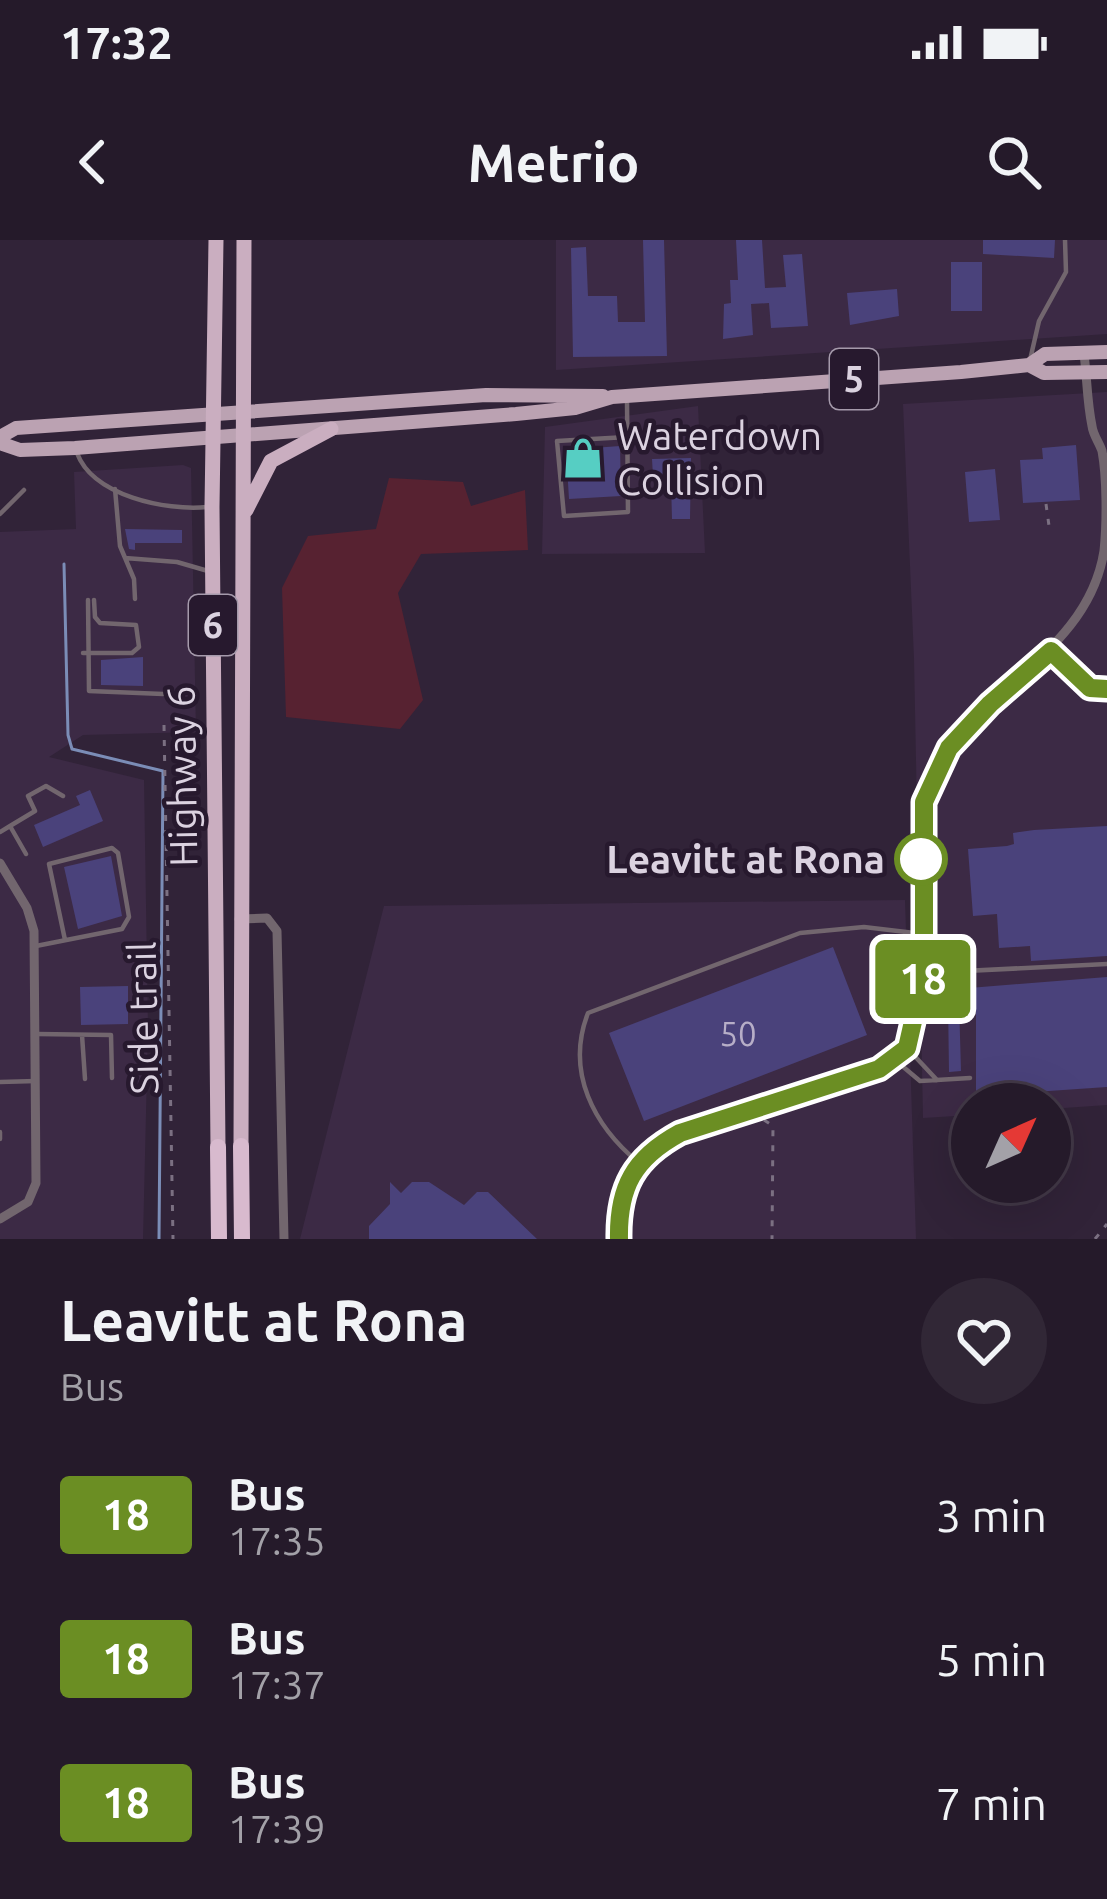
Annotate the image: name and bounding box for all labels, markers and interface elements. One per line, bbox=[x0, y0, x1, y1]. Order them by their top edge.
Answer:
text: 17:32 bbox=[60, 17, 173, 68]
icon: back bbox=[60, 129, 126, 195]
icon: search bbox=[981, 129, 1047, 195]
text: Metrio bbox=[467, 132, 640, 192]
road number: 5 bbox=[830, 349, 878, 409]
place label: Waterdown Collision bbox=[617, 414, 822, 502]
shop icon: Waterdown Collision bbox=[560, 435, 606, 481]
road number: 6 bbox=[189, 595, 237, 655]
street label: Highway 6 bbox=[158, 685, 205, 867]
marker: Leavitt at Rona bbox=[896, 834, 946, 884]
place label: Leavitt at Rona bbox=[606, 837, 885, 880]
line badge: 18 bbox=[869, 940, 977, 1018]
street label: Side trail bbox=[120, 941, 165, 1095]
text: 18 bbox=[899, 955, 947, 1002]
house number: 50 bbox=[719, 1015, 757, 1052]
north arrow bbox=[951, 1083, 1071, 1203]
map controls bbox=[951, 1083, 1071, 1203]
button: heart bbox=[921, 1278, 1047, 1404]
text: Leavitt at Rona bbox=[60, 1288, 467, 1352]
text: Bus bbox=[60, 1365, 124, 1408]
text: Bus bbox=[228, 1468, 305, 1519]
text: 3 min bbox=[936, 1490, 1047, 1541]
text: 18 bbox=[102, 1491, 150, 1538]
text: 17:35 bbox=[228, 1519, 326, 1562]
text: Bus bbox=[228, 1612, 305, 1663]
text: 5 min bbox=[936, 1634, 1047, 1685]
text: 18 bbox=[102, 1635, 150, 1682]
text: 17:37 bbox=[228, 1663, 326, 1706]
text: Bus bbox=[228, 1756, 305, 1807]
text: 7 min bbox=[936, 1778, 1047, 1829]
text: 18 bbox=[102, 1779, 150, 1826]
text: 17:39 bbox=[228, 1807, 326, 1850]

